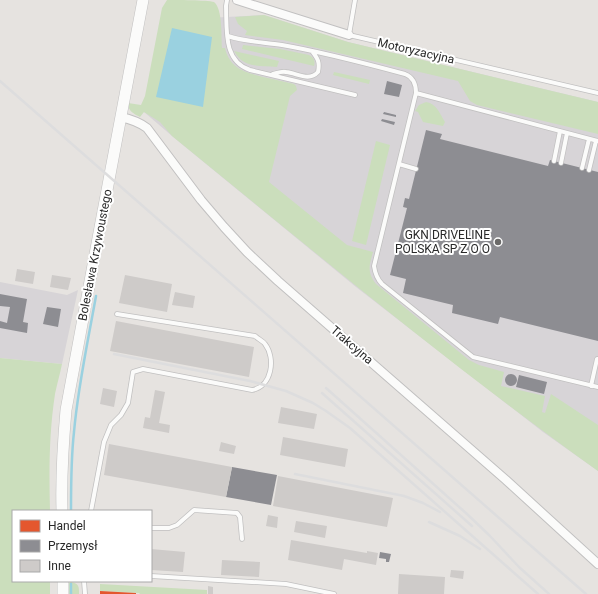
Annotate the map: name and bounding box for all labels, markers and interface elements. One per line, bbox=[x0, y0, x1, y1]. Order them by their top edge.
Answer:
street label: Motoryzacyjna bbox=[376, 35, 456, 67]
street label: Bolesława Krzywoustego bbox=[75, 188, 115, 322]
place label: GKN DRIVELINE POLSKA SP Z O O bbox=[395, 228, 490, 256]
marker: GKN DRIVELINE POLSKA SP Z O O bbox=[493, 237, 503, 247]
street label: Trakcyjna bbox=[328, 323, 376, 367]
legend bbox=[12, 510, 152, 582]
text: Handel bbox=[48, 519, 86, 533]
text: Przemysł bbox=[48, 539, 98, 553]
text: Inne bbox=[48, 559, 71, 573]

